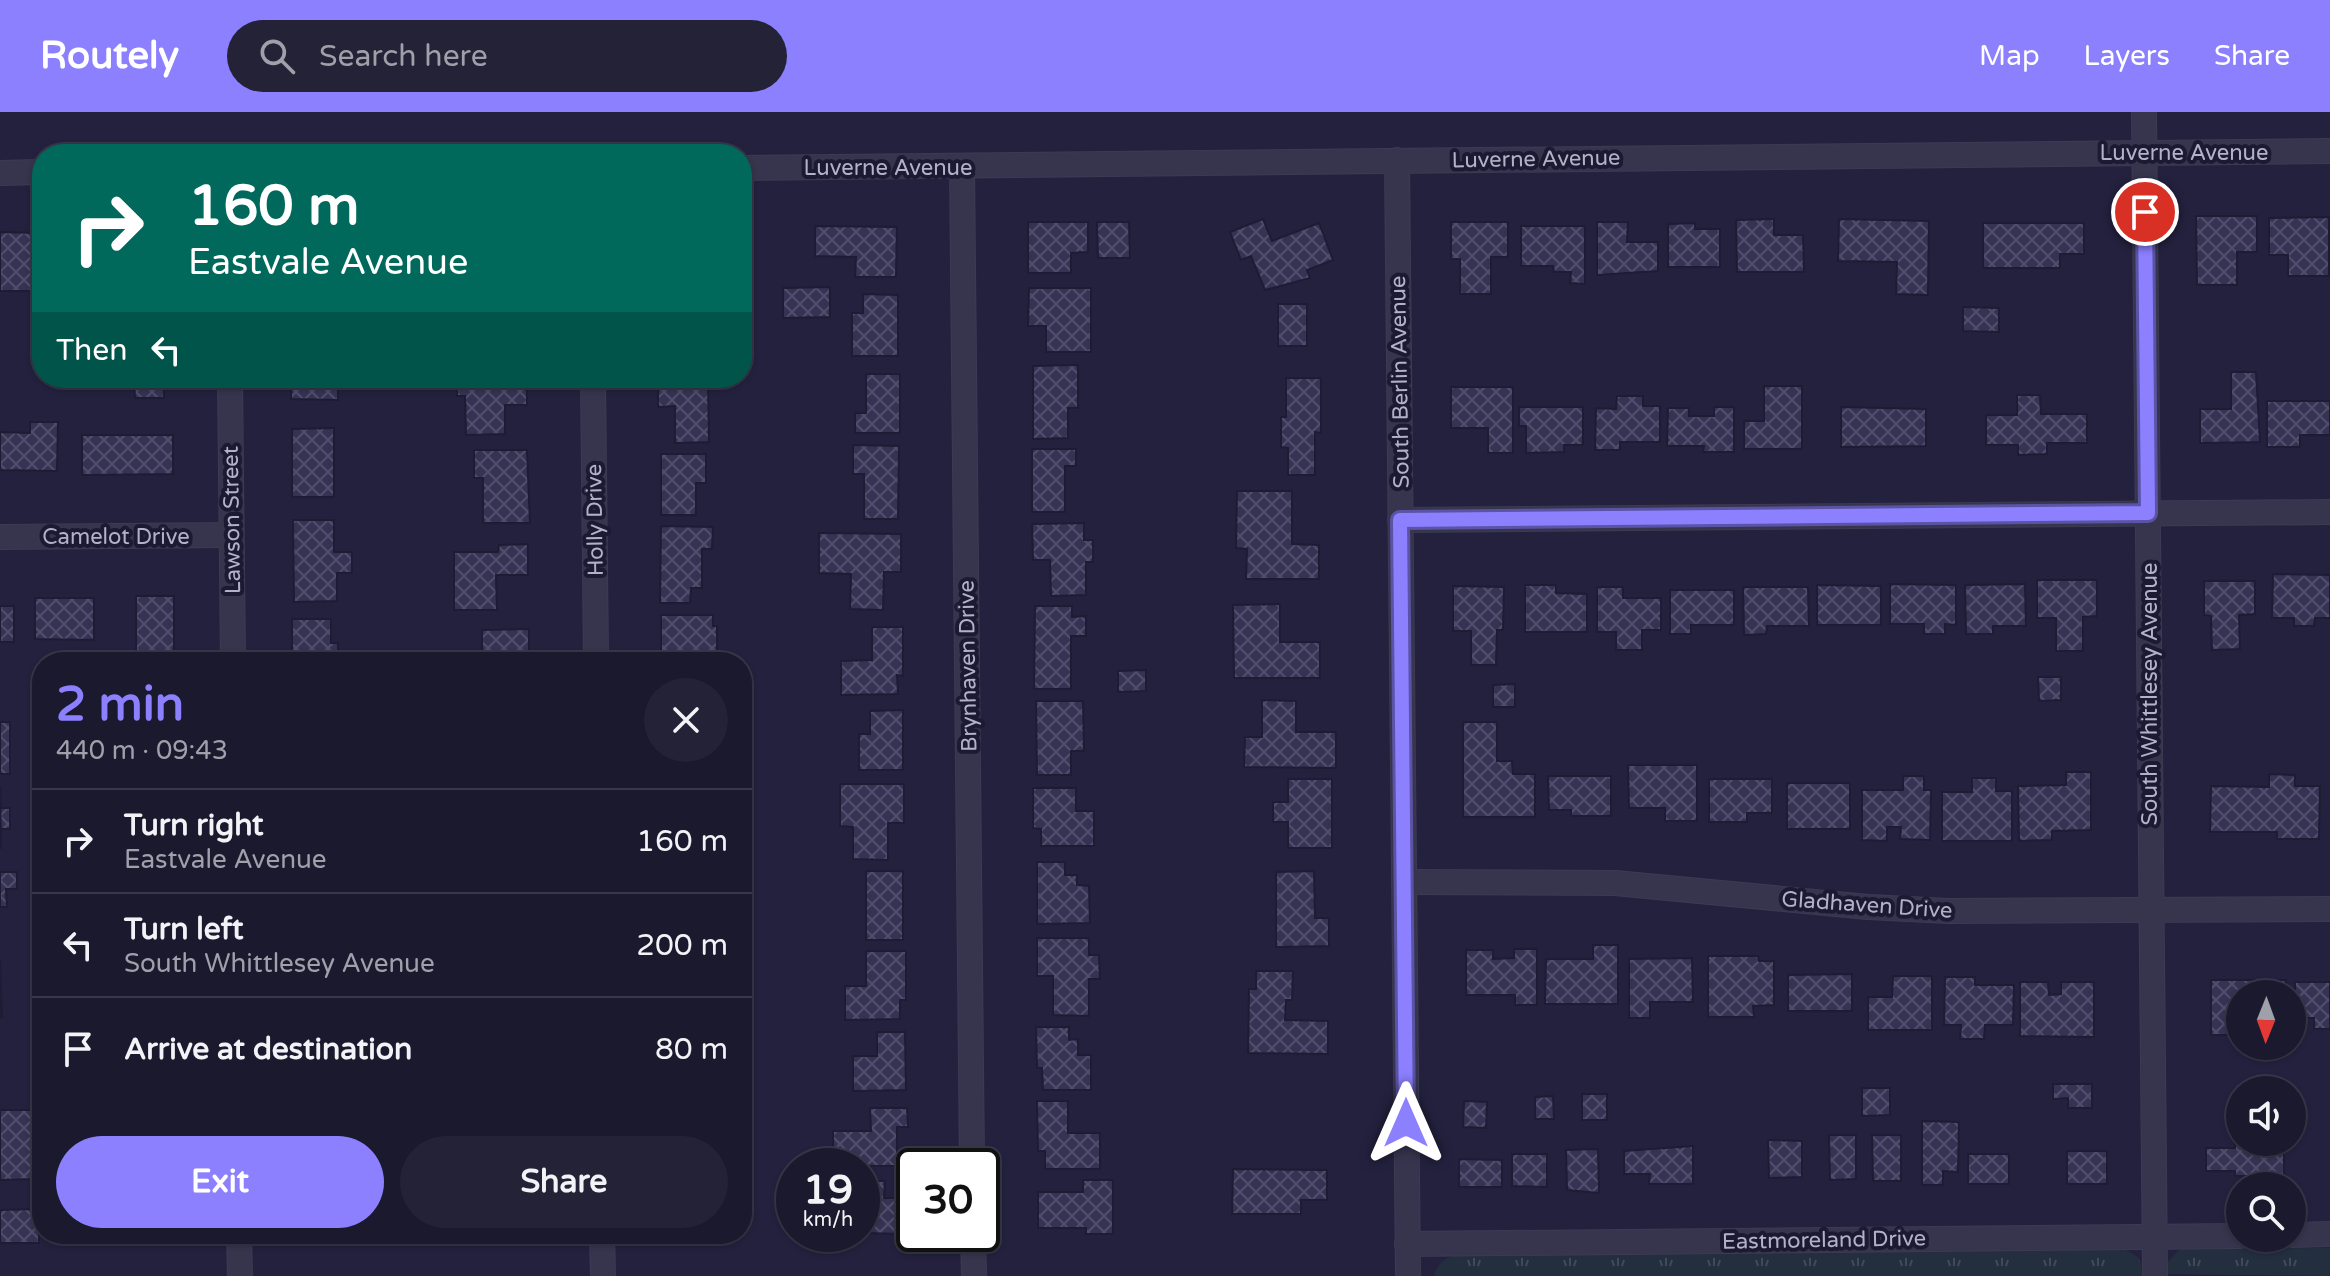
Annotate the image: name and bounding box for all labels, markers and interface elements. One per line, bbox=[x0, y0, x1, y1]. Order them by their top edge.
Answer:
search box bbox=[227, 20, 787, 92]
text: Routely bbox=[40, 33, 179, 79]
icon: search bbox=[255, 34, 299, 78]
text: Search here bbox=[319, 38, 488, 75]
text: Map bbox=[1979, 39, 2040, 73]
text: Layers bbox=[2084, 39, 2170, 73]
text: Share bbox=[2214, 39, 2290, 73]
street label: Luverne Avenue bbox=[2100, 140, 2268, 166]
street label: Luverne Avenue bbox=[1451, 145, 1621, 173]
street label: Luverne Avenue bbox=[804, 155, 972, 181]
text: 160 m bbox=[188, 173, 359, 240]
icon: right bbox=[56, 176, 160, 280]
pin bbox=[2111, 178, 2179, 246]
icon: arrive bbox=[2123, 190, 2167, 234]
text: Eastvale Avenue bbox=[188, 241, 468, 284]
street label: South Berlin Avenue bbox=[1385, 275, 1415, 489]
icon: left bbox=[144, 328, 188, 372]
text: Then bbox=[56, 332, 128, 369]
street label: Lawson Street bbox=[218, 446, 246, 594]
street label: Holly Drive bbox=[581, 464, 609, 576]
street label: Camelot Drive bbox=[42, 524, 190, 550]
street label: South Whittlesey Avenue bbox=[2137, 563, 2163, 825]
street label: Brynhaven Drive bbox=[954, 580, 982, 752]
text: 2 min bbox=[56, 676, 184, 734]
button: close bbox=[644, 678, 728, 762]
text: 440 m · 09:43 bbox=[56, 735, 228, 766]
text: Turn right bbox=[124, 807, 264, 844]
icon: right bbox=[56, 819, 100, 863]
text: 160 m bbox=[636, 823, 728, 860]
text: Eastvale Avenue bbox=[124, 844, 326, 875]
street label: Gladhaven Drive bbox=[1781, 886, 1953, 924]
text: Turn left bbox=[124, 911, 243, 948]
icon: left bbox=[56, 923, 100, 967]
text: 200 m bbox=[636, 927, 728, 964]
text: South Whittlesey Avenue bbox=[124, 948, 435, 979]
north arrow bbox=[2226, 980, 2306, 1060]
map controls bbox=[2226, 980, 2306, 1252]
icon: arrive bbox=[56, 1027, 100, 1071]
text: Arrive at destination bbox=[124, 1031, 412, 1068]
text: 80 m bbox=[655, 1031, 728, 1068]
button: sound bbox=[2226, 1076, 2306, 1156]
position arrow bbox=[1364, 1081, 1448, 1165]
button: Exit bbox=[56, 1136, 384, 1228]
button: Share bbox=[400, 1136, 728, 1228]
speed limit sign: 30 bbox=[896, 1148, 1000, 1252]
text: 19 bbox=[803, 1166, 853, 1214]
button: search bbox=[2226, 1172, 2306, 1252]
text: km/h bbox=[803, 1208, 853, 1232]
street label: Eastmoreland Drive bbox=[1722, 1225, 1926, 1255]

